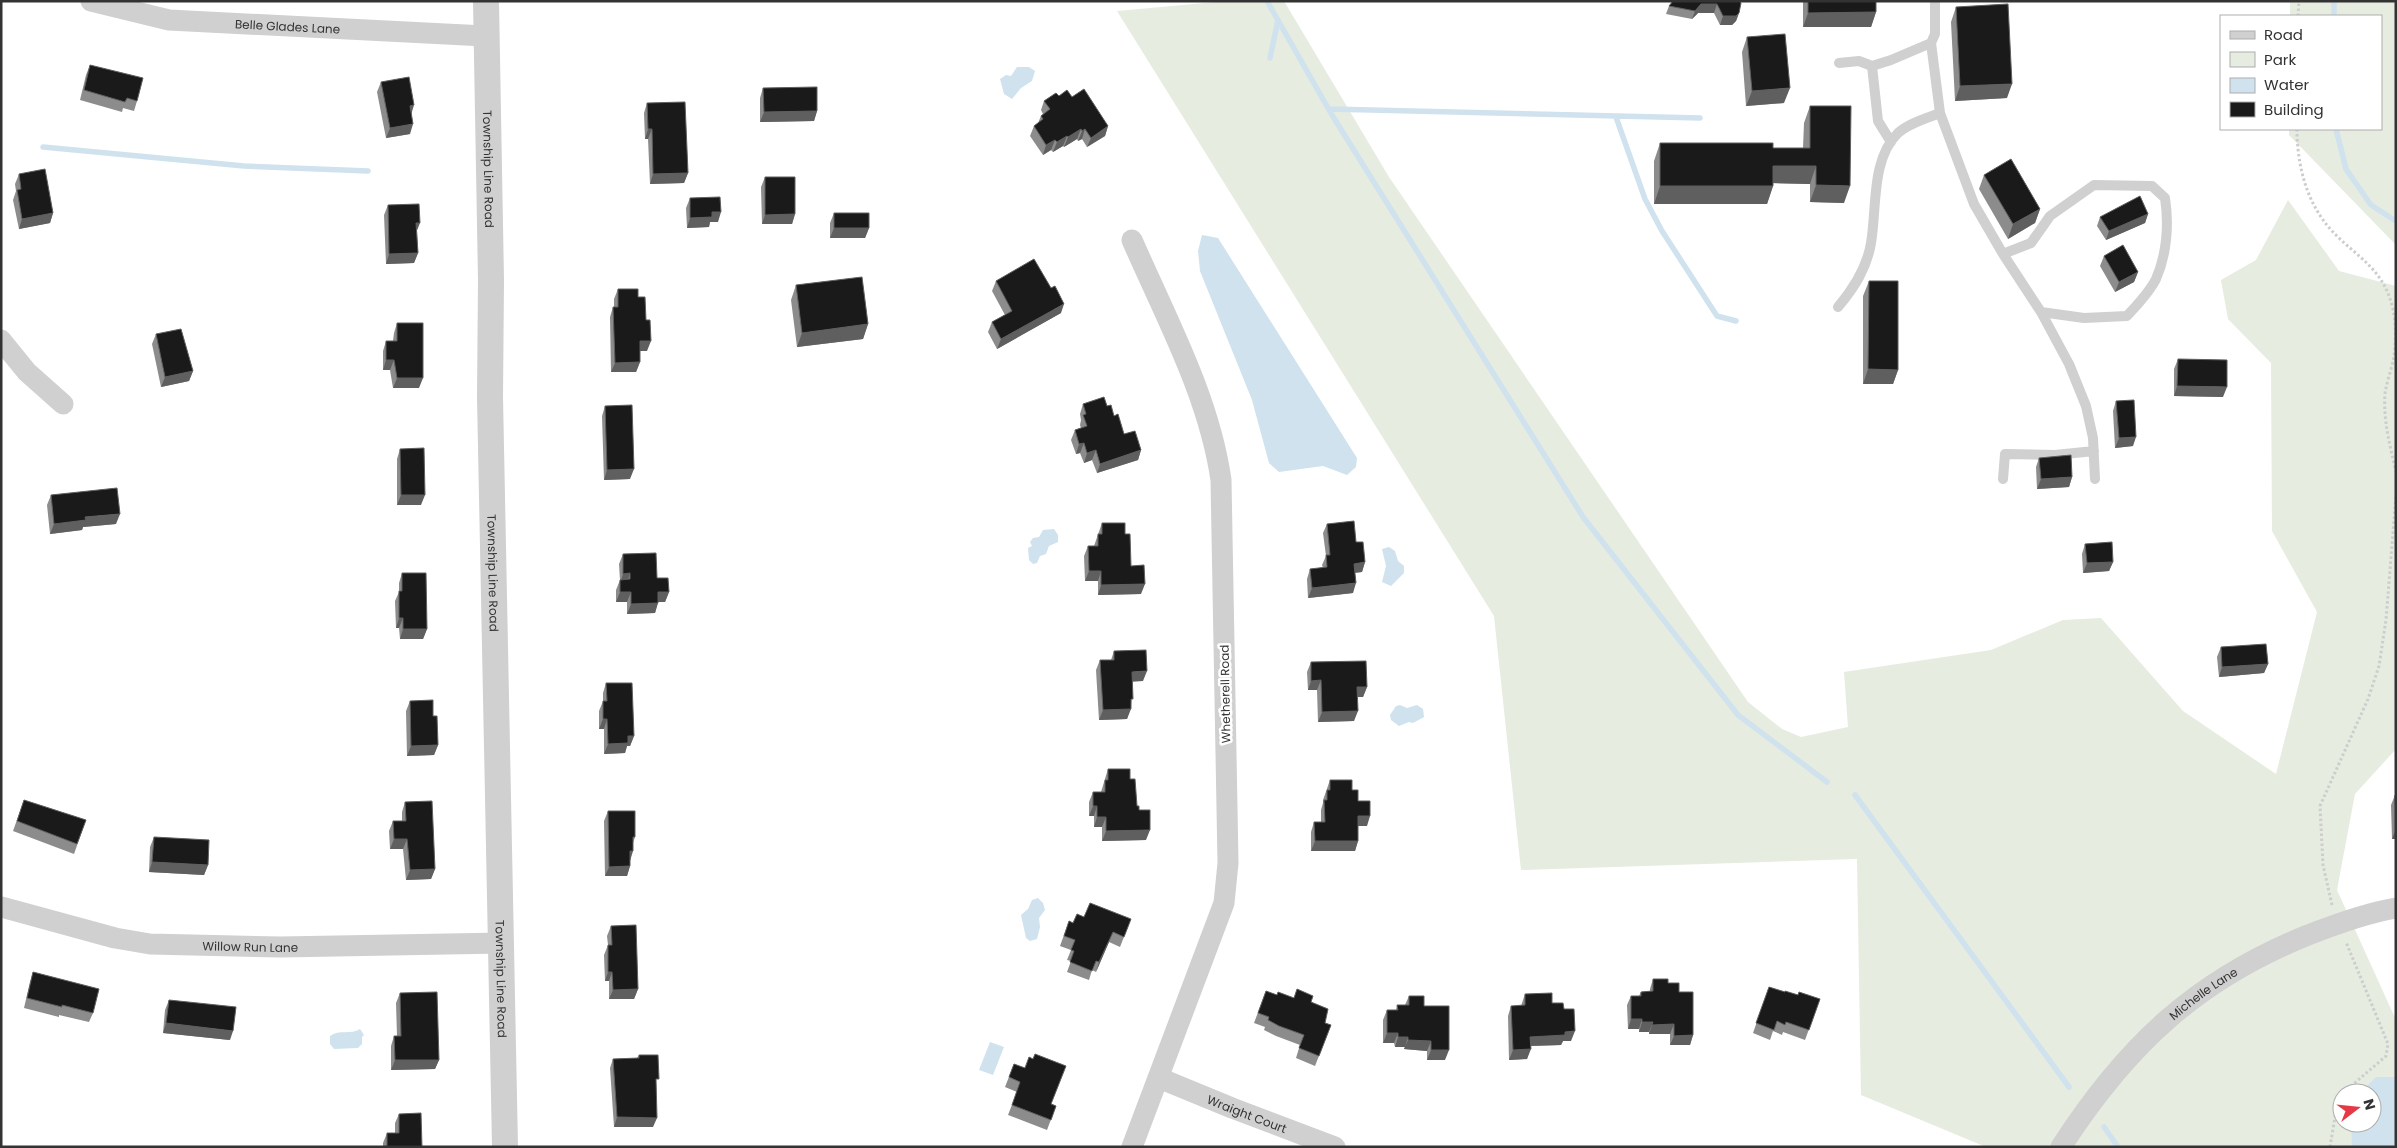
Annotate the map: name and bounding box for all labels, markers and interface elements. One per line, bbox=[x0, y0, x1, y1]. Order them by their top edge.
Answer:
street label: Belle Glades Lane bbox=[235, 15, 341, 37]
legend bbox=[2220, 15, 2382, 130]
text: Road bbox=[2264, 24, 2303, 45]
text: Park bbox=[2264, 49, 2296, 70]
text: Water bbox=[2264, 74, 2310, 95]
text: Building bbox=[2264, 99, 2324, 120]
street label: Township Line Road bbox=[479, 110, 499, 228]
street label: Township Line Road bbox=[484, 514, 503, 632]
street label: Whetherell Road bbox=[1216, 645, 1234, 743]
street label: Township Line Road bbox=[492, 920, 511, 1038]
street label: Willow Run Lane bbox=[202, 937, 298, 956]
street label: Michelle Lane bbox=[2165, 963, 2240, 1023]
north arrow bbox=[2332, 1083, 2382, 1133]
street label: Wraight Court bbox=[1205, 1090, 1289, 1137]
text: N bbox=[2358, 1097, 2381, 1112]

